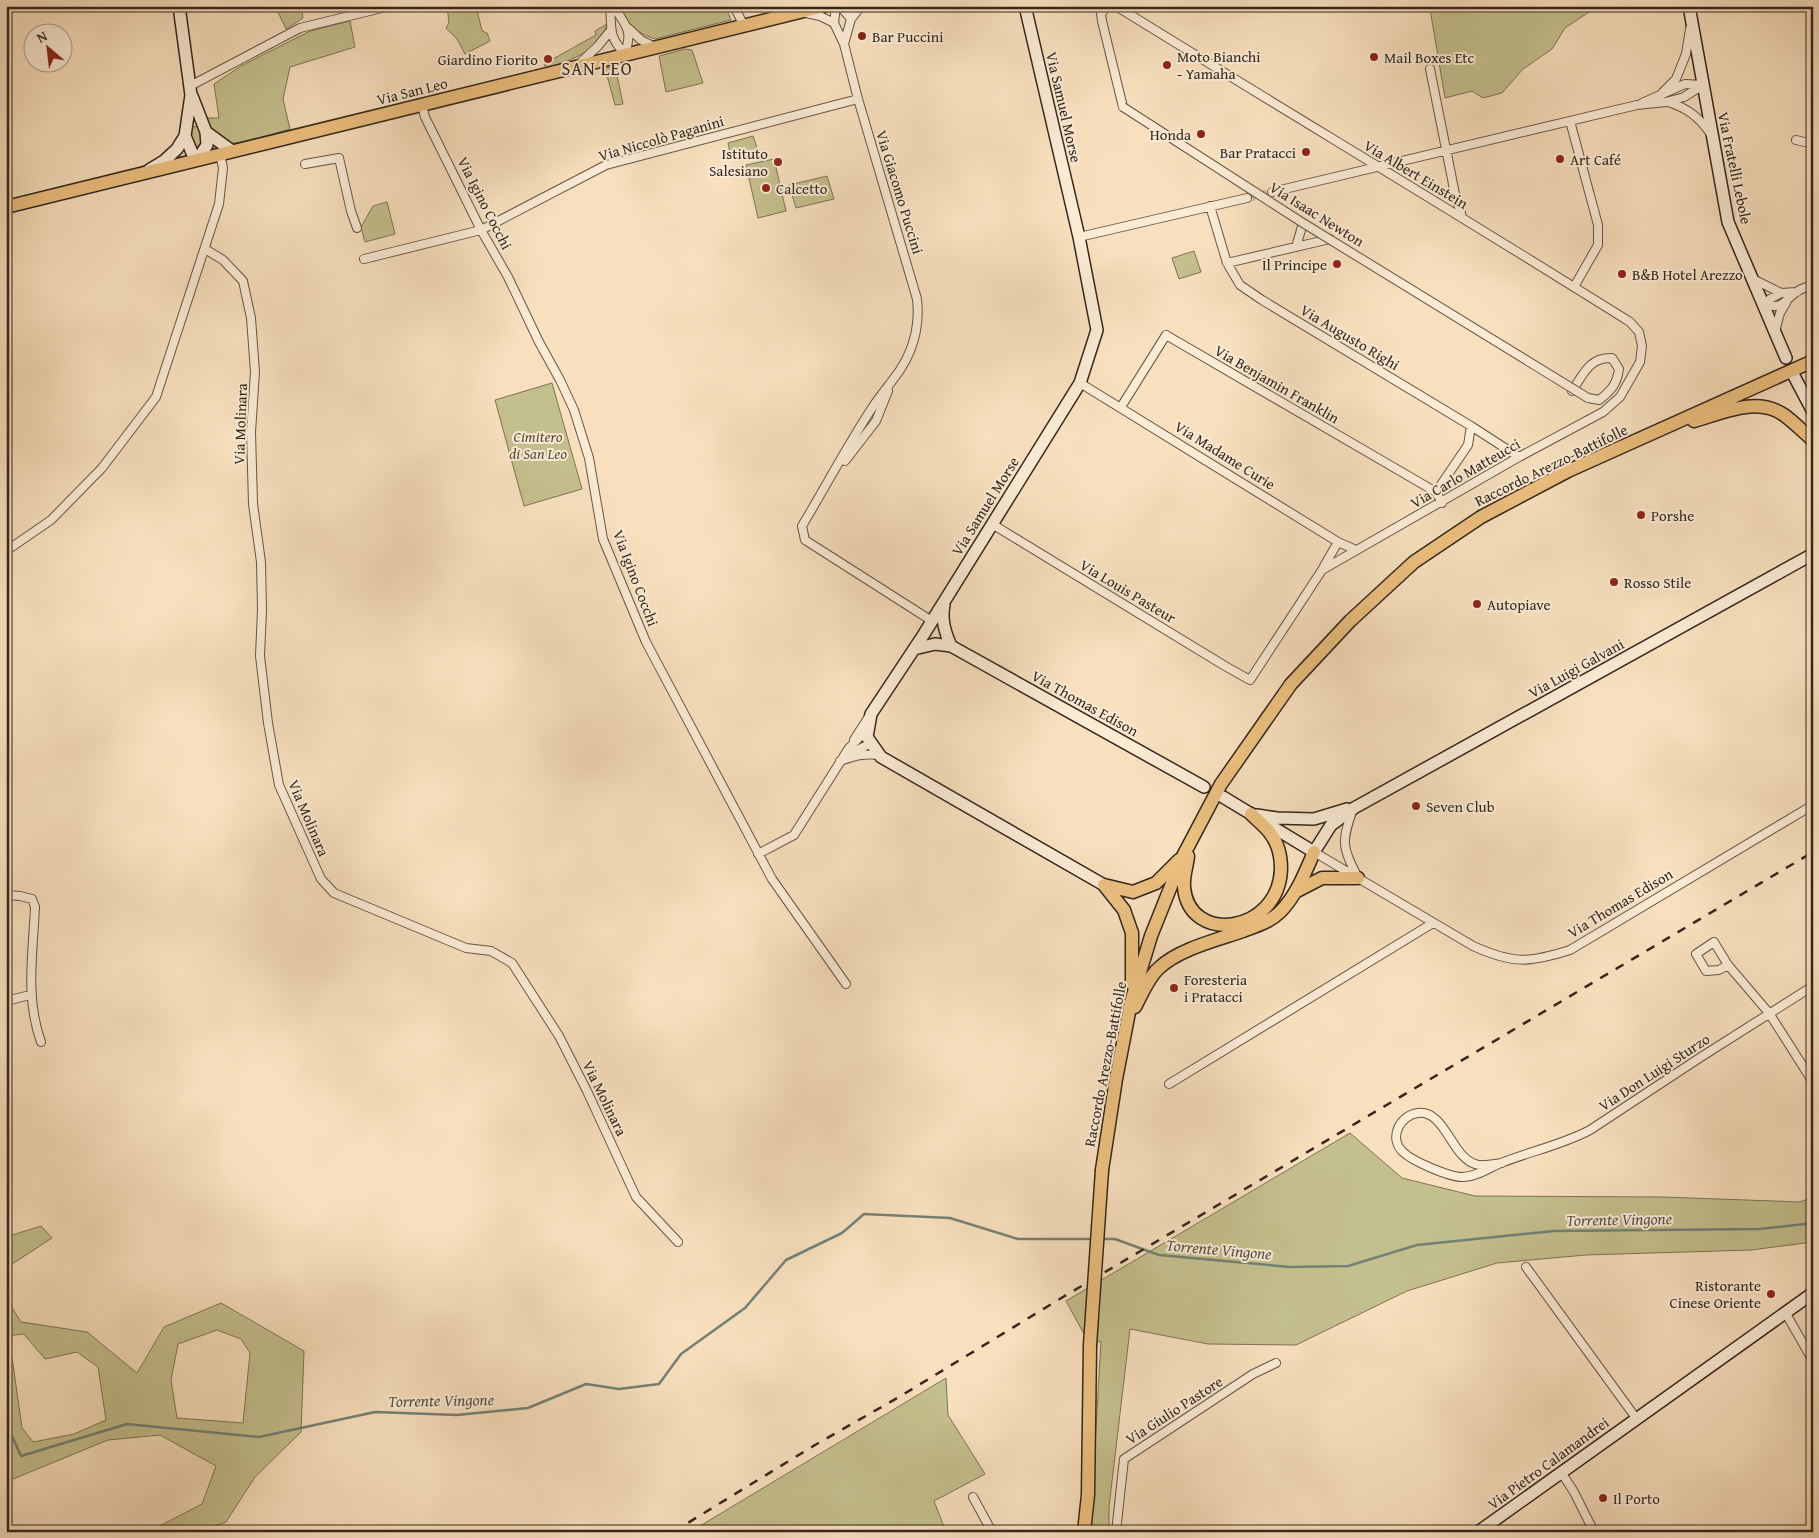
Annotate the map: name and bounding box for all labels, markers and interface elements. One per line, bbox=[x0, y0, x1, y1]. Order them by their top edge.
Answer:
north arrow bbox=[22, 22, 72, 72]
text: N bbox=[33, 25, 51, 48]
place label: Bar Puccini bbox=[872, 26, 943, 47]
marker: Bar Puccini bbox=[856, 30, 868, 42]
place label: Moto Bianchi - Yamaha bbox=[1177, 46, 1261, 84]
place label: Mail Boxes Etc bbox=[1384, 47, 1475, 68]
place label: Giardino Fiorito bbox=[438, 49, 538, 70]
street label: Via Samuel Morse bbox=[1041, 50, 1087, 164]
marker: Mail Boxes Etc bbox=[1368, 51, 1380, 63]
marker: Giardino Fiorito bbox=[542, 53, 554, 65]
district label: SAN LEO bbox=[561, 55, 633, 82]
marker: Moto Bianchi - Yamaha bbox=[1161, 59, 1173, 71]
street label: Via San Leo bbox=[374, 72, 450, 110]
street label: Via Niccolò Paganini bbox=[596, 110, 726, 166]
street label: Via Fratelli Lebole bbox=[1713, 110, 1757, 226]
place label: Honda bbox=[1150, 124, 1191, 145]
street label: Via Giacomo Puccini bbox=[871, 128, 929, 256]
marker: Honda bbox=[1195, 128, 1207, 140]
street label: Via Albert Einstein bbox=[1360, 134, 1473, 214]
place label: Bar Pratacci bbox=[1220, 142, 1296, 163]
place label: Istituto Salesiano bbox=[709, 143, 768, 181]
marker: Bar Pratacci bbox=[1300, 146, 1312, 158]
place label: Art Café bbox=[1570, 149, 1621, 170]
street label: Via Igino Cocchi bbox=[453, 153, 517, 253]
marker: Art Café bbox=[1554, 153, 1566, 165]
marker: Istituto Salesiano bbox=[772, 156, 784, 168]
street label: Via Isaac Newton bbox=[1266, 176, 1369, 252]
place label: Calcetto bbox=[776, 178, 828, 199]
marker: Calcetto bbox=[760, 182, 772, 194]
place label: Il Principe bbox=[1262, 254, 1327, 275]
marker: Il Principe bbox=[1331, 258, 1343, 270]
place label: B&B Hotel Arezzo bbox=[1632, 264, 1743, 285]
marker: B&B Hotel Arezzo bbox=[1616, 268, 1628, 280]
street label: Via Augusto Righi bbox=[1296, 299, 1404, 375]
street label: Via Benjamin Franklin bbox=[1211, 340, 1344, 429]
street label: Via Molinara bbox=[228, 383, 252, 465]
street label: Via Madame Curie bbox=[1171, 416, 1279, 494]
street label: Raccordo Arezzo-Battifolle bbox=[1471, 419, 1631, 511]
park label: Cimitero di San Leo bbox=[509, 426, 567, 464]
street label: Via Carlo Matteucci bbox=[1406, 433, 1524, 513]
street label: Via Samuel Morse bbox=[946, 453, 1024, 559]
place label: Porshe bbox=[1651, 505, 1694, 526]
marker: Porshe bbox=[1635, 509, 1647, 521]
street label: Via Igino Cocchi bbox=[608, 527, 664, 629]
street label: Via Louis Pasteur bbox=[1076, 554, 1180, 628]
place label: Rosso Stile bbox=[1624, 572, 1691, 593]
marker: Rosso Stile bbox=[1608, 576, 1620, 588]
place label: Autopiave bbox=[1487, 594, 1550, 615]
marker: Autopiave bbox=[1471, 598, 1483, 610]
street label: Via Luigi Galvani bbox=[1525, 633, 1627, 703]
street label: Via Thomas Edison bbox=[1028, 665, 1143, 741]
street label: Via Molinara bbox=[283, 776, 335, 860]
place label: Seven Club bbox=[1426, 796, 1495, 817]
marker: Seven Club bbox=[1410, 800, 1422, 812]
street label: Via Thomas Edison bbox=[1563, 863, 1677, 943]
place label: Foresteria i Pratacci bbox=[1184, 969, 1247, 1007]
street label: Raccordo Arezzo-Battifolle bbox=[1079, 980, 1131, 1148]
marker: Foresteria i Pratacci bbox=[1168, 982, 1180, 994]
street label: Via Don Luigi Sturzo bbox=[1594, 1028, 1714, 1116]
street label: Via Molinara bbox=[578, 1057, 632, 1139]
water label: Torrente Vingone bbox=[1566, 1206, 1673, 1232]
water label: Torrente Vingone bbox=[1165, 1232, 1273, 1266]
place label: Ristorante Cinese Oriente bbox=[1670, 1275, 1761, 1313]
marker: Ristorante Cinese Oriente bbox=[1765, 1288, 1777, 1300]
street label: Via Giulio Pastore bbox=[1121, 1371, 1227, 1449]
water label: Torrente Vingone bbox=[388, 1387, 495, 1413]
street label: Via Pietro Calamandrei bbox=[1483, 1412, 1613, 1514]
place label: Il Porto bbox=[1613, 1488, 1660, 1509]
marker: Il Porto bbox=[1597, 1492, 1609, 1504]

